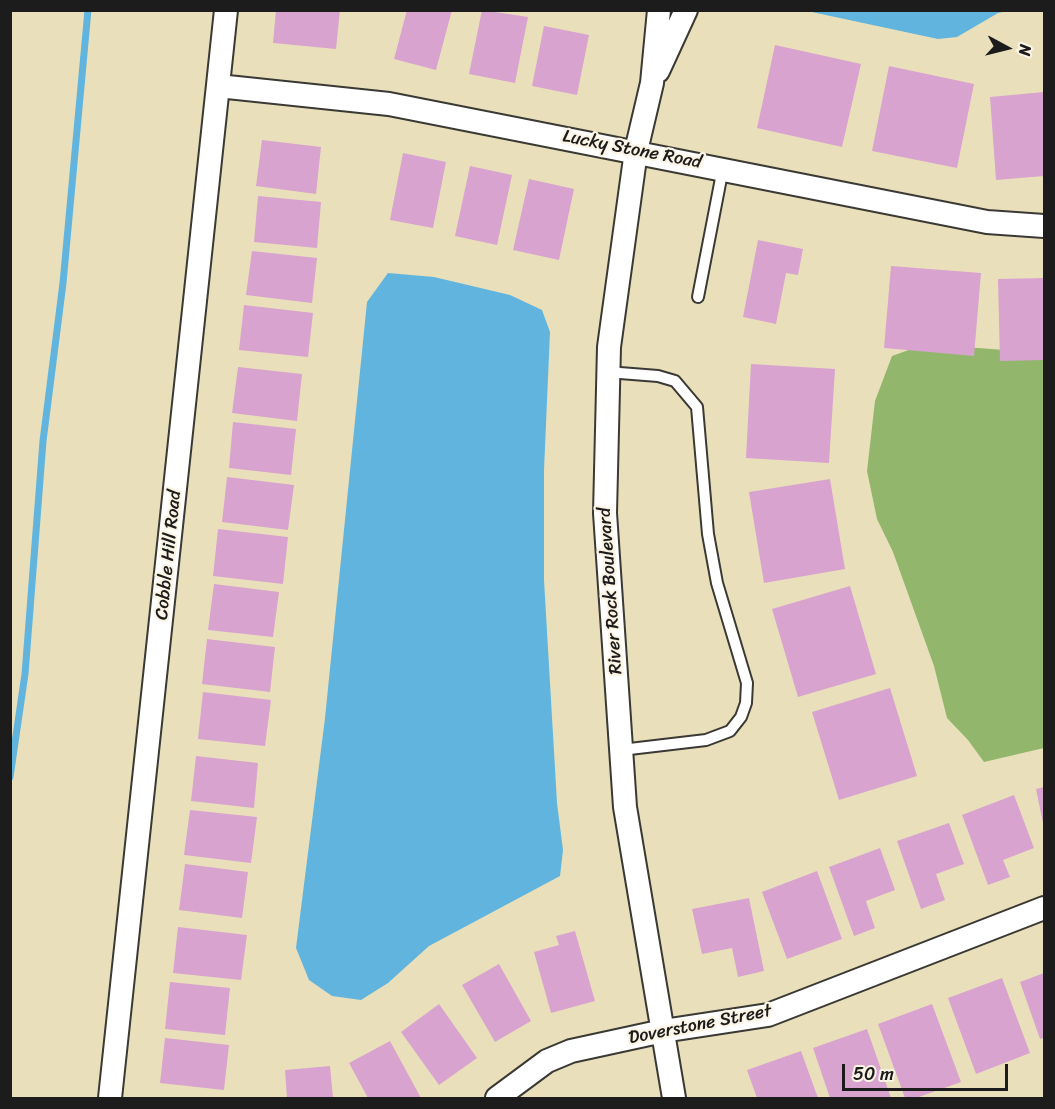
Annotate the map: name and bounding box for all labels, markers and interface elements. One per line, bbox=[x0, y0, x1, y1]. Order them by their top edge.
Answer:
north arrow bbox=[977, 18, 1037, 78]
text: N bbox=[1010, 43, 1040, 58]
street label: Lucky Stone Road bbox=[561, 126, 703, 174]
street label: Cobble Hill Road bbox=[151, 489, 187, 621]
street label: River Rock Boulevard bbox=[594, 507, 628, 675]
street label: Doverstone Street bbox=[627, 1001, 773, 1049]
scale bar bbox=[845, 1052, 1012, 1090]
text: 50 m bbox=[853, 1058, 894, 1090]

